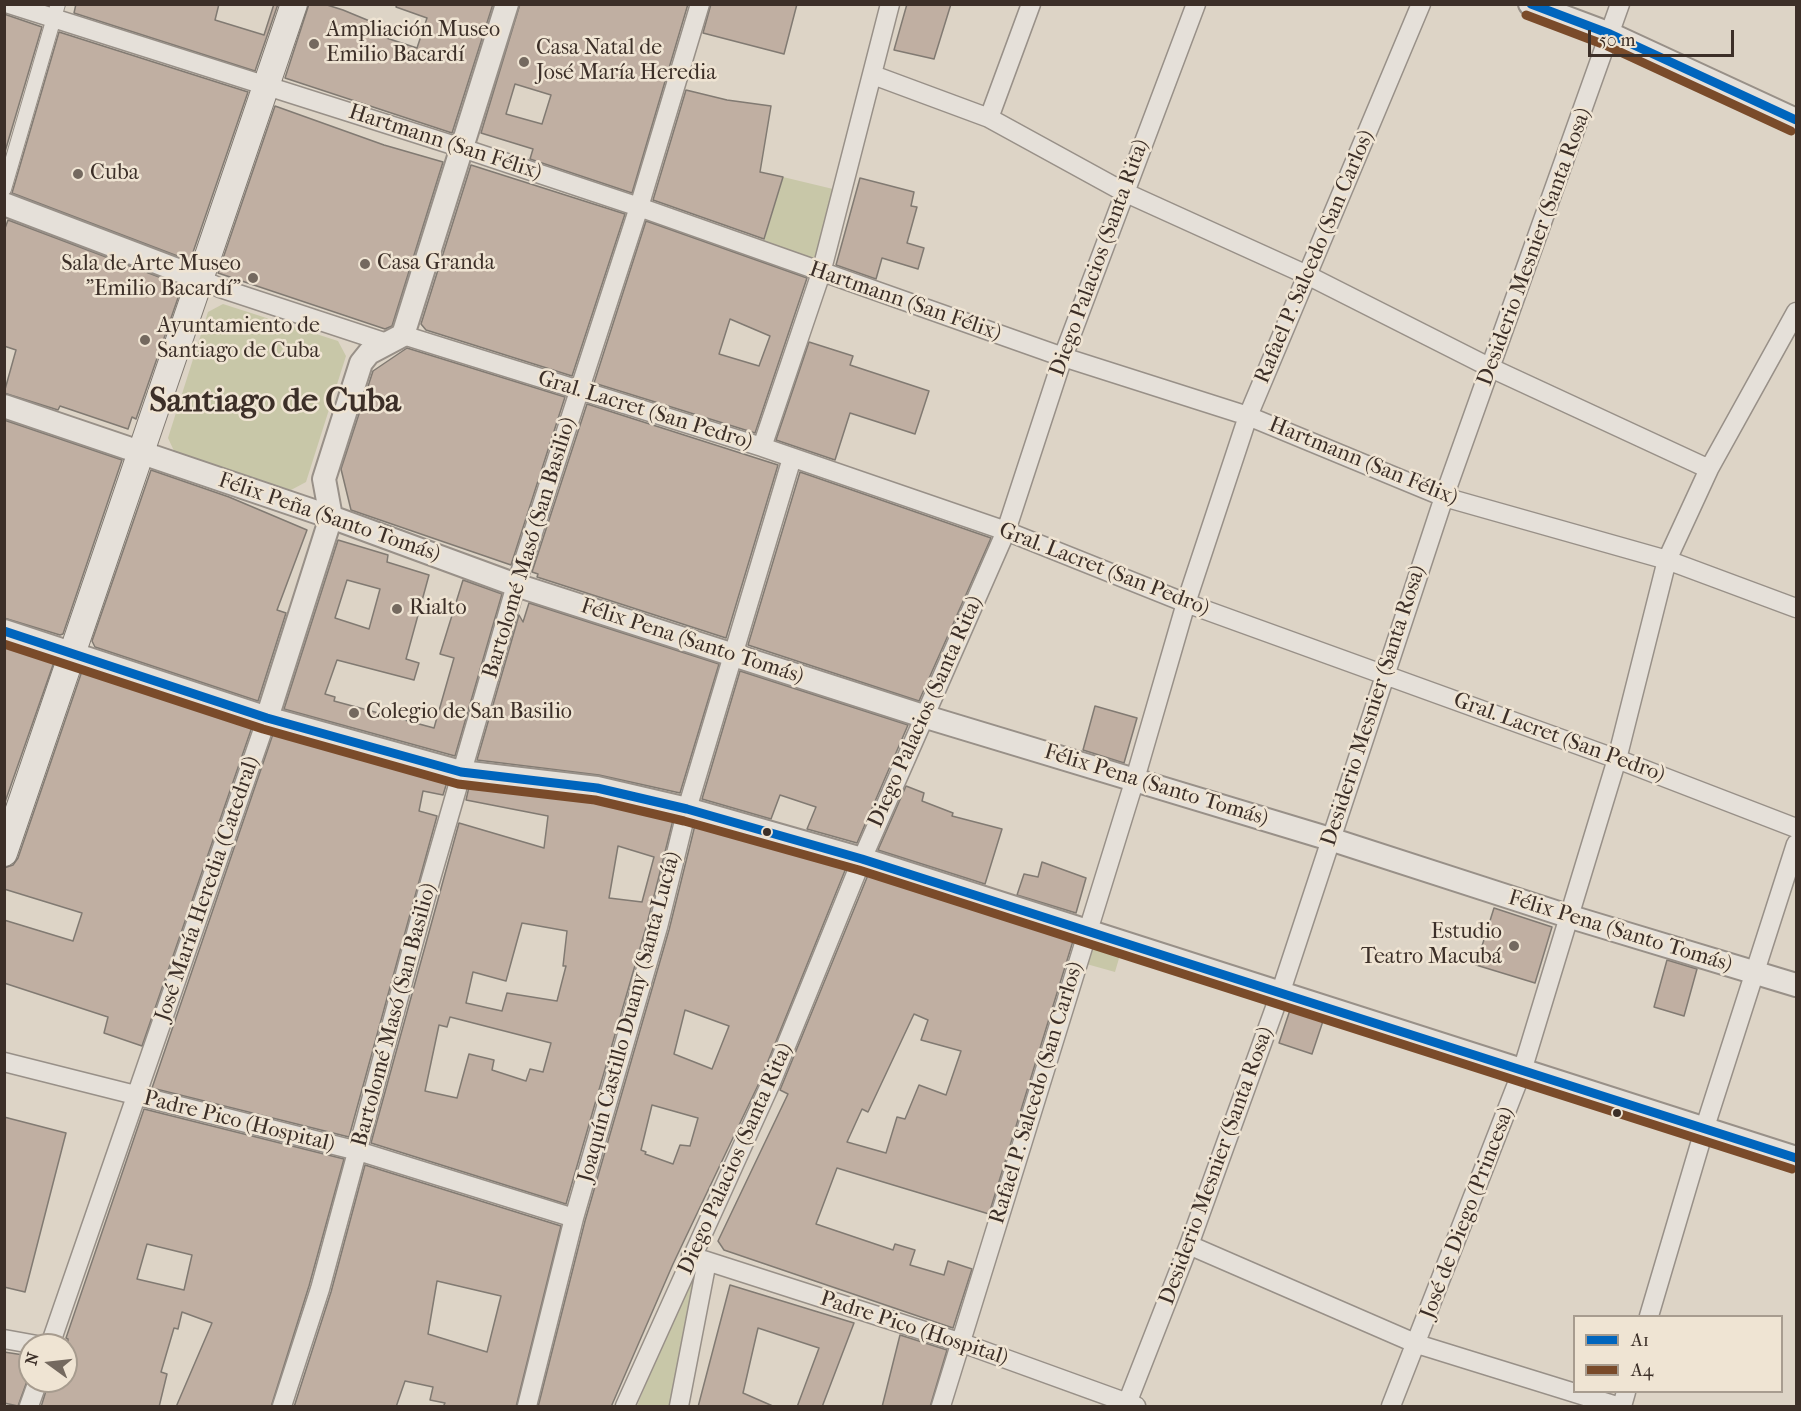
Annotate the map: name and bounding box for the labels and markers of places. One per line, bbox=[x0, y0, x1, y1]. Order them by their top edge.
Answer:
place label: Ampliación Museo Emilio Bacardí bbox=[326, 18, 500, 70]
place label: Casa Natal de José María Heredia bbox=[536, 36, 717, 88]
marker: Ampliación Museo Emilio Bacardí bbox=[307, 37, 321, 51]
marker: Casa Natal de José María Heredia bbox=[517, 55, 531, 69]
place label: Cuba bbox=[90, 161, 139, 187]
marker: Cuba bbox=[71, 167, 85, 181]
place label: Casa Granda bbox=[377, 251, 495, 277]
place label: Sala de Arte Museo "Emilio Bacardí" bbox=[61, 252, 241, 304]
marker: Casa Granda bbox=[358, 257, 372, 271]
marker: Sala de Arte Museo "Emilio Bacardí" bbox=[246, 271, 260, 285]
place label: Ayuntamiento de Santiago de Cuba bbox=[157, 314, 320, 366]
marker: Ayuntamiento de Santiago de Cuba bbox=[138, 333, 152, 347]
place label: Rialto bbox=[409, 596, 467, 622]
marker: Rialto bbox=[390, 602, 404, 616]
place label: Colegio de San Basilio bbox=[366, 700, 572, 726]
marker: Colegio de San Basilio bbox=[347, 706, 361, 720]
unlabelled marker bbox=[761, 826, 773, 838]
place label: Estudio Teatro Macubá bbox=[1361, 920, 1502, 972]
marker: Estudio Teatro Macubá bbox=[1507, 939, 1521, 953]
unlabelled marker bbox=[1611, 1107, 1623, 1119]

